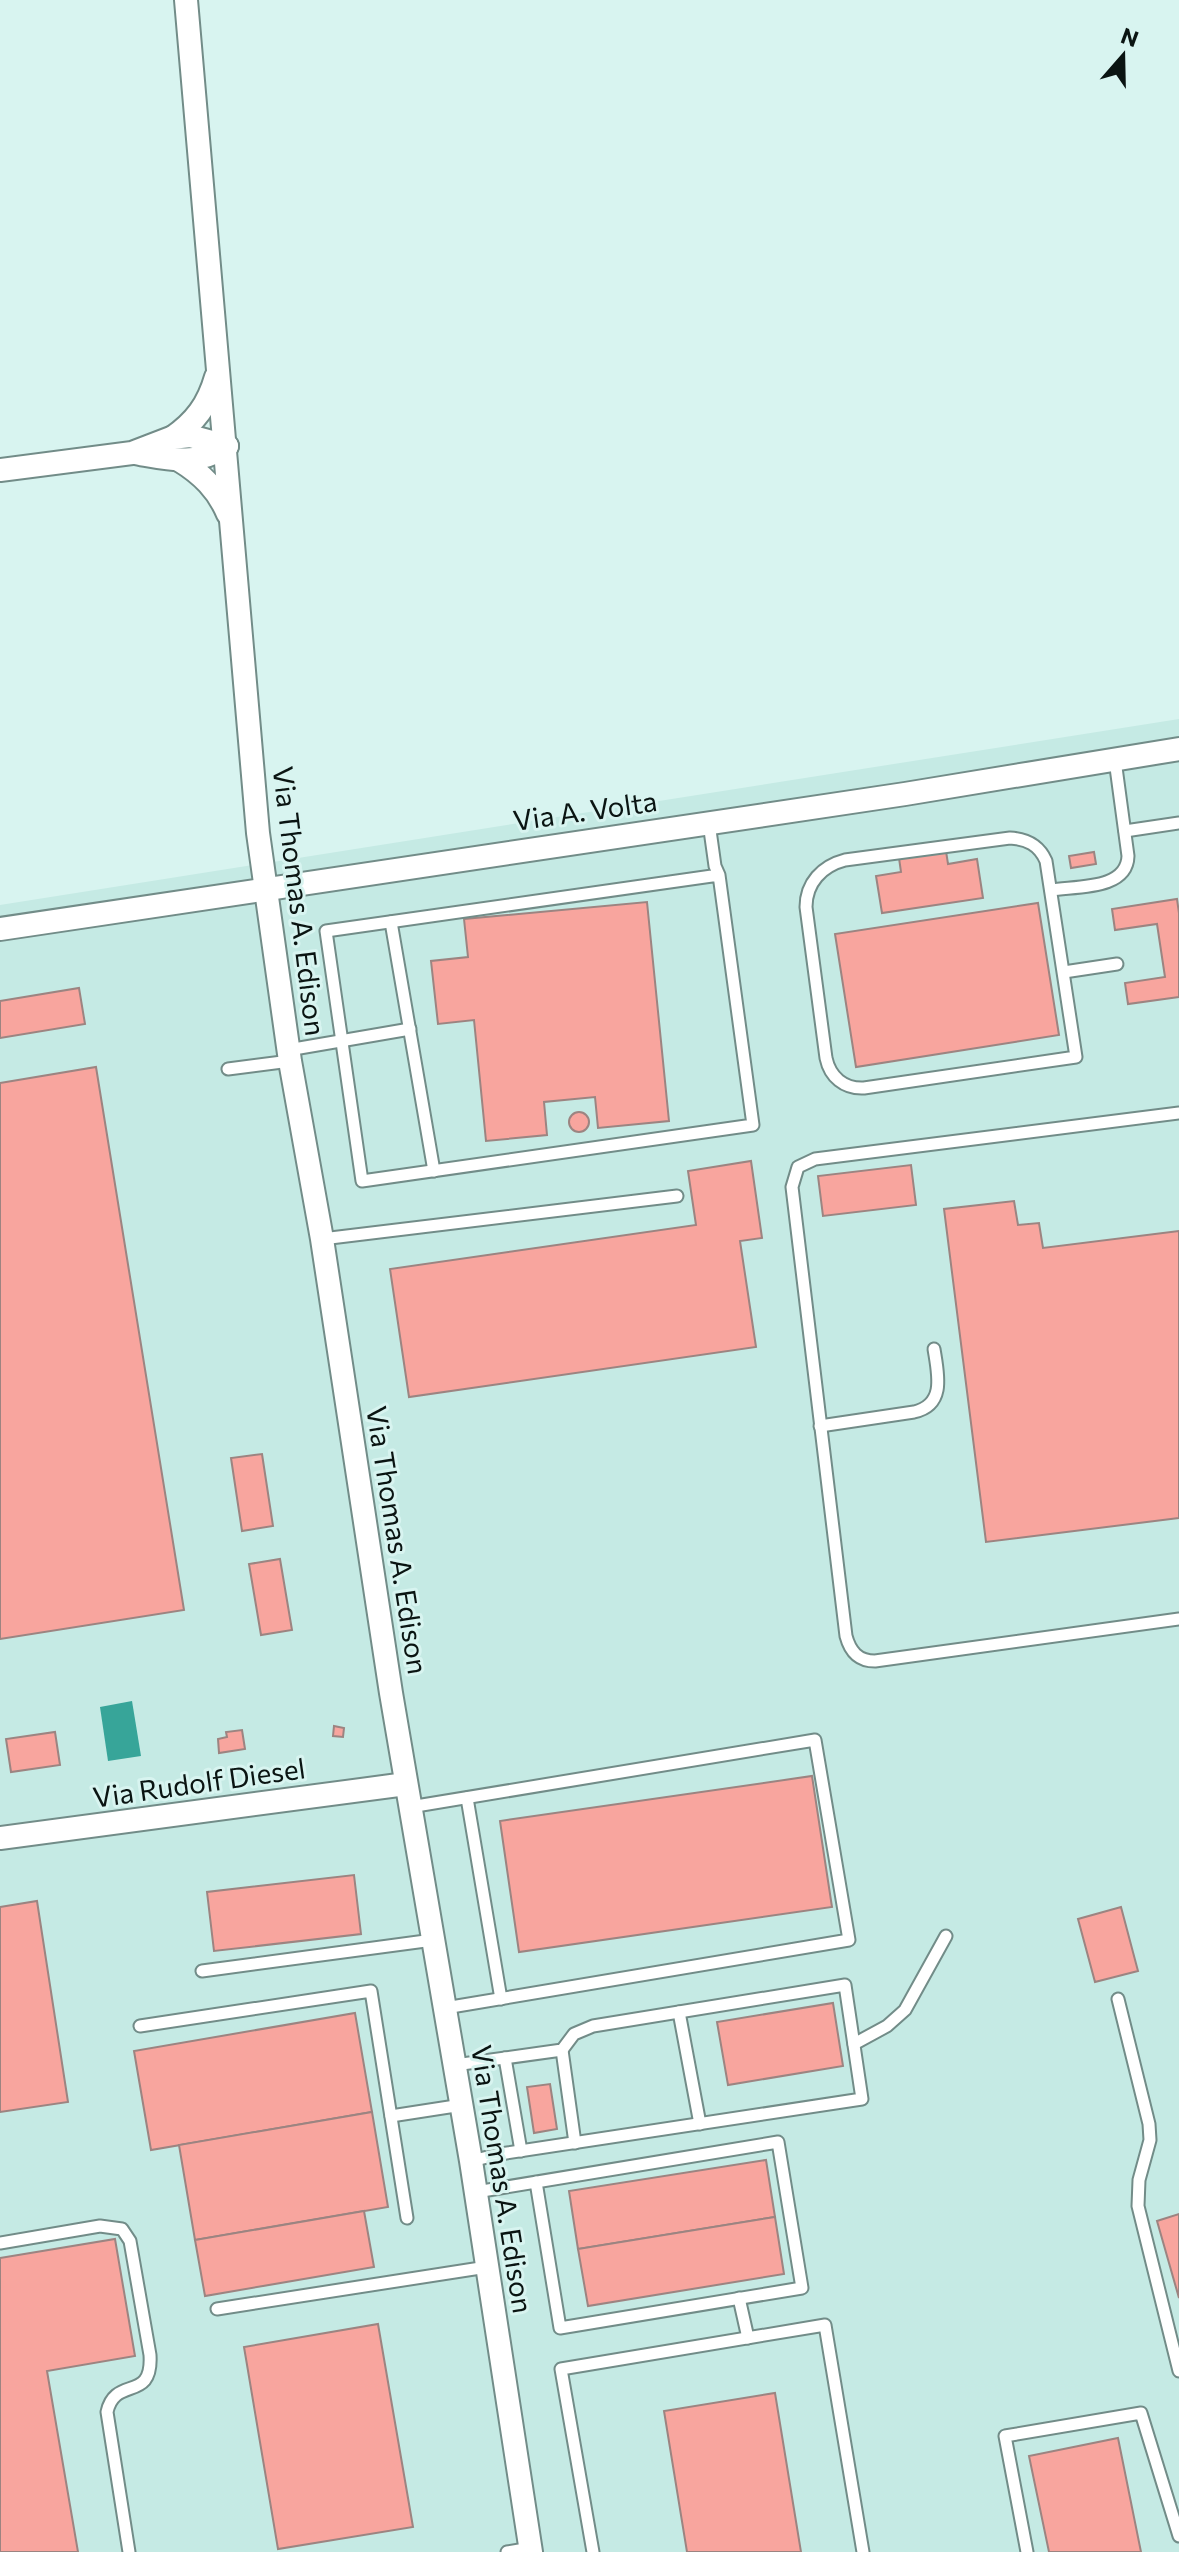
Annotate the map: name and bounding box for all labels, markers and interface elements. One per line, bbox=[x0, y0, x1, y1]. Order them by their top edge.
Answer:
north arrow bbox=[1083, 16, 1163, 96]
text: N bbox=[1118, 21, 1142, 52]
street label: Via Thomas A. Edison bbox=[267, 764, 333, 1038]
street label: Via A. Volta bbox=[511, 783, 659, 837]
street label: Via Thomas A. Edison bbox=[360, 1403, 436, 1677]
street label: Via Rudolf Diesel bbox=[91, 1750, 307, 1814]
street label: Via Thomas A. Edison bbox=[465, 2042, 541, 2316]

